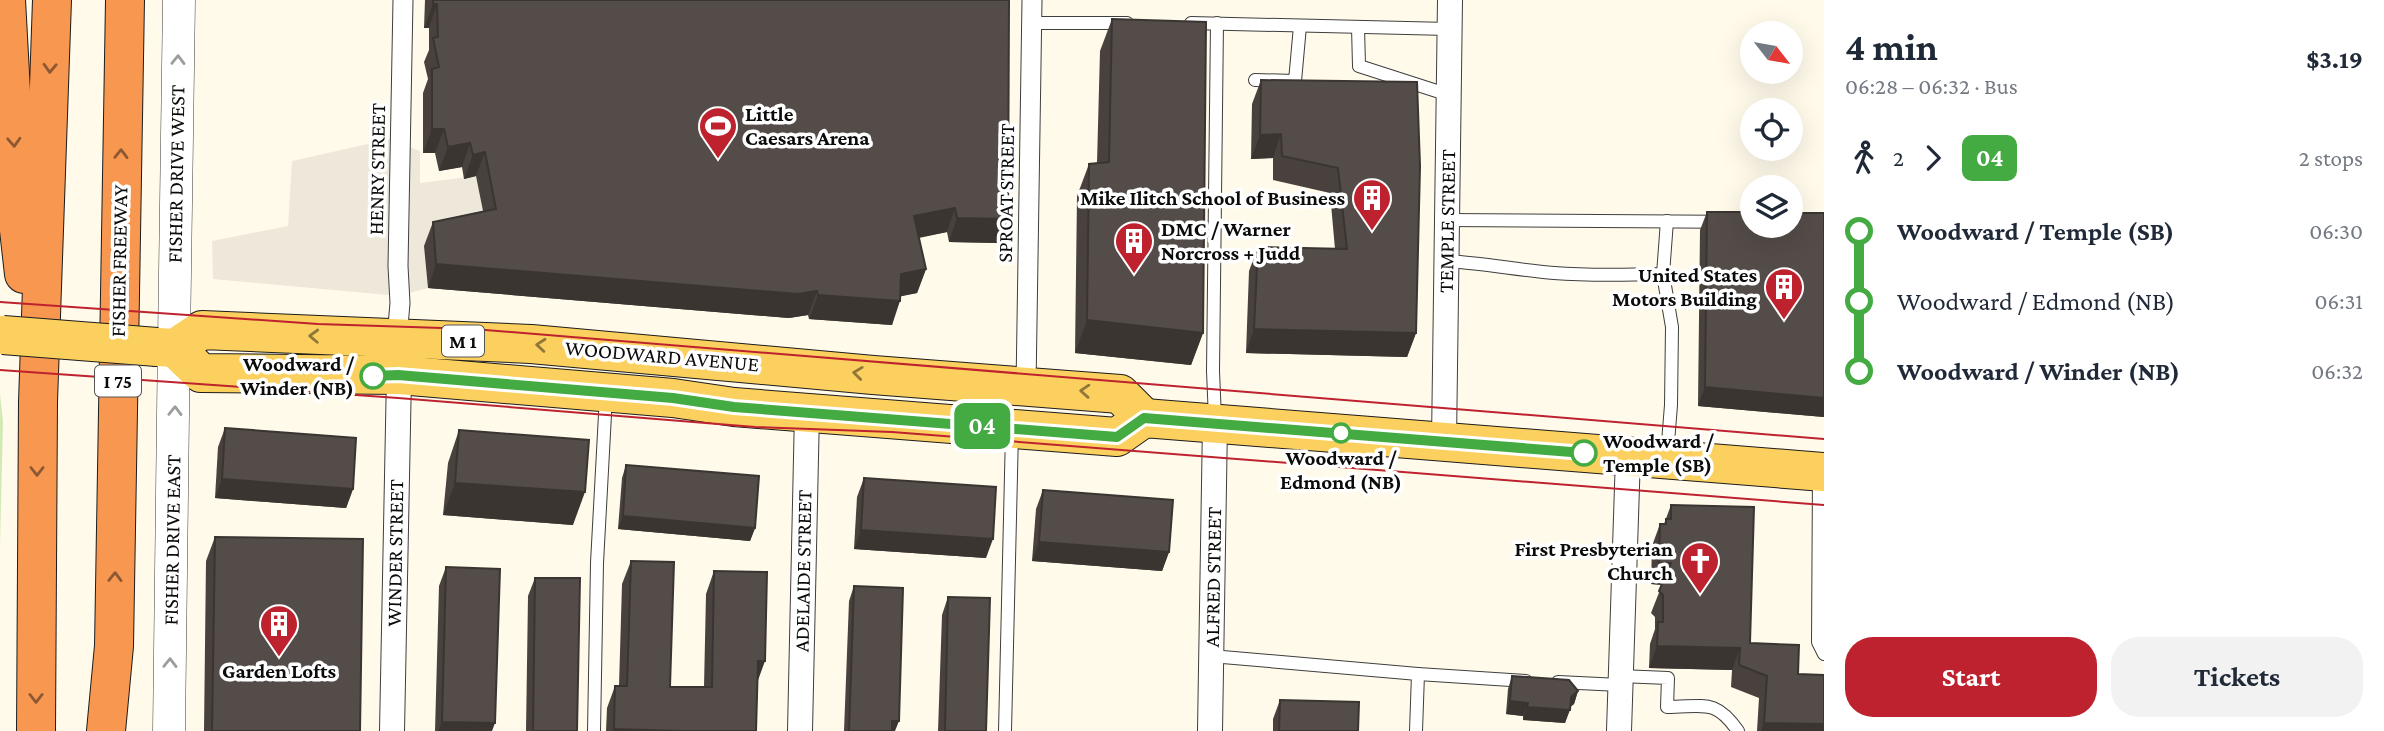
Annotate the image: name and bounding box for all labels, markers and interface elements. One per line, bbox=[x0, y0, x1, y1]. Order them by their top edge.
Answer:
north arrow bbox=[1740, 21, 1802, 84]
map controls bbox=[1740, 21, 1803, 238]
text: 4 min bbox=[1845, 26, 1938, 68]
text: $3.19 bbox=[2306, 45, 2363, 74]
one-way arrow bbox=[170, 54, 186, 64]
one-way arrow bbox=[42, 63, 57, 74]
text: 06:28 – 06:32 · Bus bbox=[1845, 73, 2018, 99]
street label: FISHER DRIVE WEST bbox=[162, 84, 190, 263]
button: locate bbox=[1740, 98, 1803, 161]
street label: HENRY STREET bbox=[364, 102, 390, 235]
place label: Little Caesars Arena bbox=[745, 102, 870, 150]
sports icon: Little Caesars Arena bbox=[697, 105, 739, 160]
street label: SPROAT STREET bbox=[993, 123, 1019, 263]
one-way arrow bbox=[6, 136, 21, 147]
icon: walk bbox=[1845, 139, 1883, 177]
icon: forward bbox=[1914, 139, 1952, 177]
text: 04 bbox=[1976, 144, 2003, 171]
text: 2 bbox=[1893, 145, 1904, 171]
text: 2 stops bbox=[2299, 145, 2363, 171]
one-way arrow bbox=[113, 148, 129, 159]
street label: TEMPLE STREET bbox=[1434, 148, 1460, 293]
button: layers bbox=[1740, 175, 1803, 238]
building icon: Mike Ilitch School of Business bbox=[1351, 177, 1393, 232]
street label: FISHER FREEWAY bbox=[106, 184, 132, 337]
place label: Mike Ilitch School of Business bbox=[1080, 186, 1345, 210]
place label: DMC / Warner Norcross + Judd bbox=[1161, 217, 1301, 265]
text: Woodward / Temple (SB) bbox=[1897, 217, 2175, 246]
text: 06:30 bbox=[2309, 218, 2363, 244]
building icon: DMC / Warner Norcross + Judd bbox=[1113, 220, 1155, 275]
place label: United States Motors Building bbox=[1612, 263, 1757, 311]
building icon: United States Motors Building bbox=[1763, 266, 1805, 321]
text: Woodward / Edmond (NB) bbox=[1897, 287, 2175, 316]
text: 06:31 bbox=[2315, 288, 2363, 314]
road number: M 1 bbox=[442, 326, 484, 356]
one-way arrow bbox=[308, 328, 319, 343]
street label: WOODWARD AVENUE bbox=[564, 336, 760, 376]
one-way arrow bbox=[536, 338, 547, 353]
place label: Woodward / Winder (NB) bbox=[239, 352, 354, 400]
text: Woodward / Winder (NB) bbox=[1897, 357, 2180, 386]
text: 06:32 bbox=[2311, 358, 2363, 384]
marker: Woodward / Winder (NB) bbox=[360, 363, 386, 389]
road number: I 75 bbox=[95, 366, 141, 396]
one-way arrow bbox=[853, 366, 864, 381]
one-way arrow bbox=[1079, 384, 1090, 399]
line badge: 04 bbox=[950, 403, 1014, 449]
one-way arrow bbox=[167, 405, 182, 416]
text: 04 bbox=[968, 412, 996, 439]
marker: Woodward / Edmond (NB) bbox=[1331, 423, 1351, 443]
place label: Woodward / Temple (SB) bbox=[1602, 429, 1714, 477]
marker: Woodward / Temple (SB) bbox=[1571, 440, 1597, 466]
place label: Woodward / Edmond (NB) bbox=[1280, 446, 1402, 494]
street label: FISHER DRIVE EAST bbox=[159, 454, 186, 626]
one-way arrow bbox=[29, 466, 45, 476]
street label: WINDER STREET bbox=[382, 479, 408, 627]
street label: ADELAIDE STREET bbox=[790, 489, 816, 652]
street label: ALFRED STREET bbox=[1200, 506, 1226, 648]
place label: First Presbyterian Church bbox=[1514, 537, 1673, 585]
church icon: First Presbyterian Church bbox=[1679, 540, 1721, 595]
one-way arrow bbox=[107, 572, 123, 582]
building icon: Garden Lofts bbox=[258, 603, 300, 658]
button: Start bbox=[1845, 637, 2097, 717]
button: Tickets bbox=[2111, 637, 2363, 717]
one-way arrow bbox=[162, 657, 178, 668]
place label: Garden Lofts bbox=[222, 659, 336, 683]
one-way arrow bbox=[28, 693, 44, 704]

